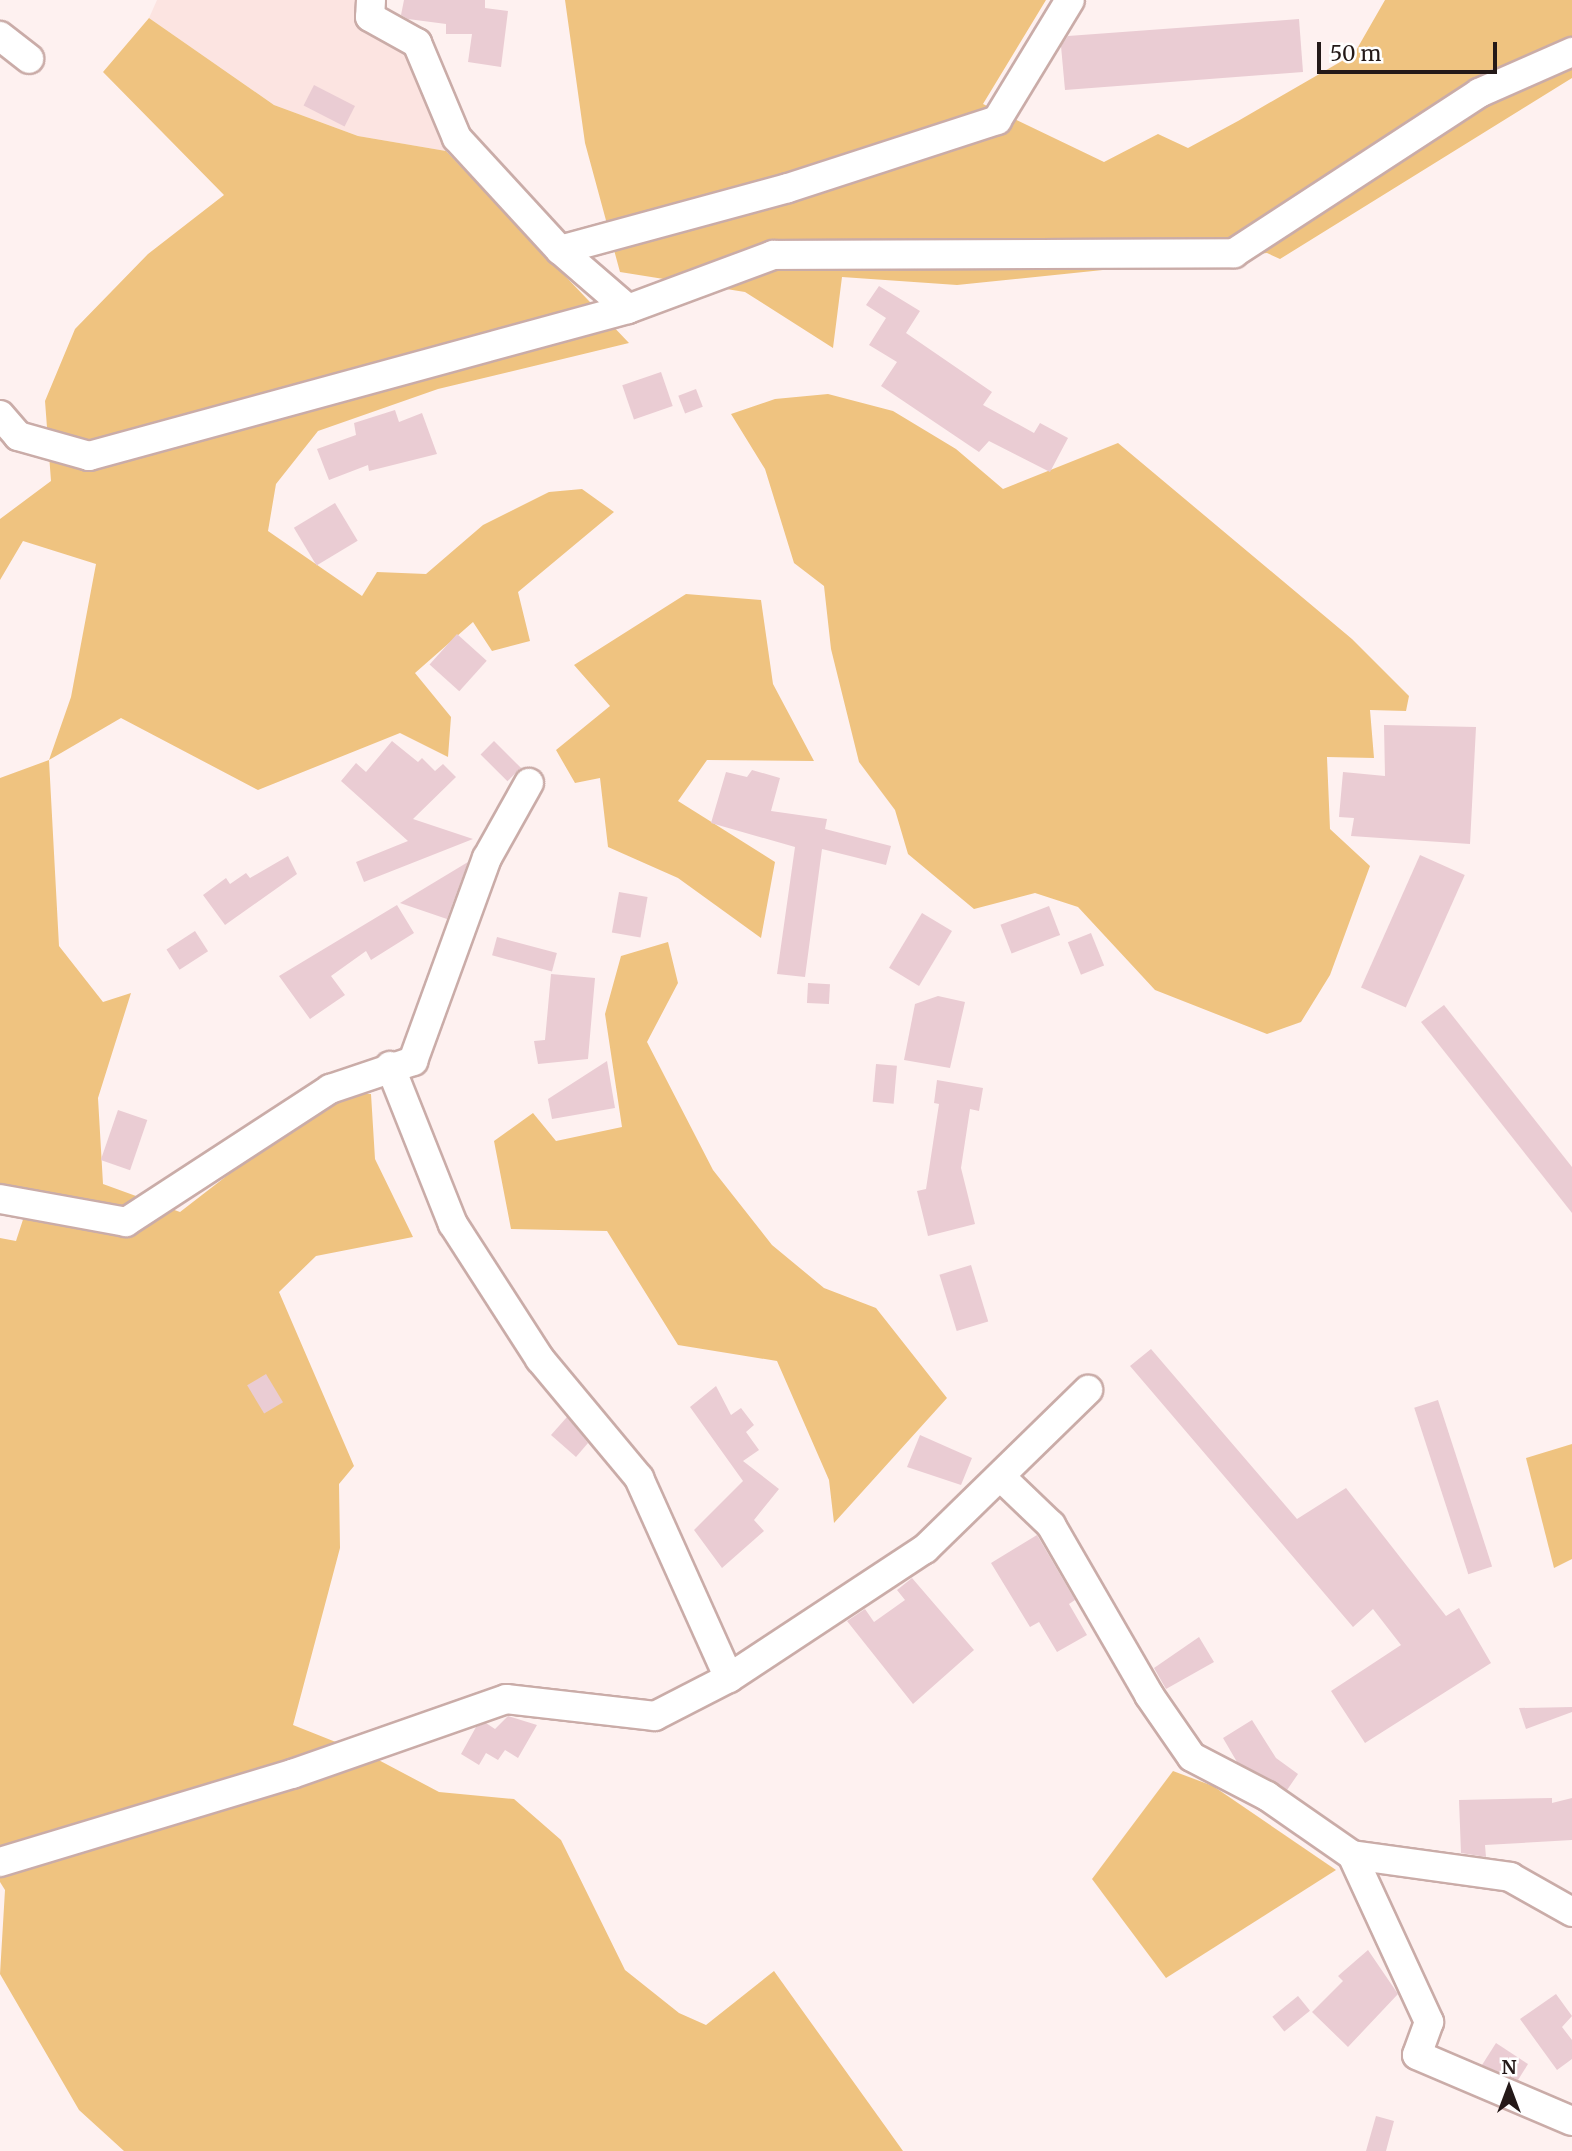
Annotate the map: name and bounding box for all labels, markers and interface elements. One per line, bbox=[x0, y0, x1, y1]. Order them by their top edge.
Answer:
scale bar bbox=[1320, 28, 1500, 72]
text: 50 m bbox=[1330, 40, 1381, 67]
north arrow bbox=[1474, 2053, 1544, 2123]
text: N bbox=[1501, 2055, 1517, 2079]

